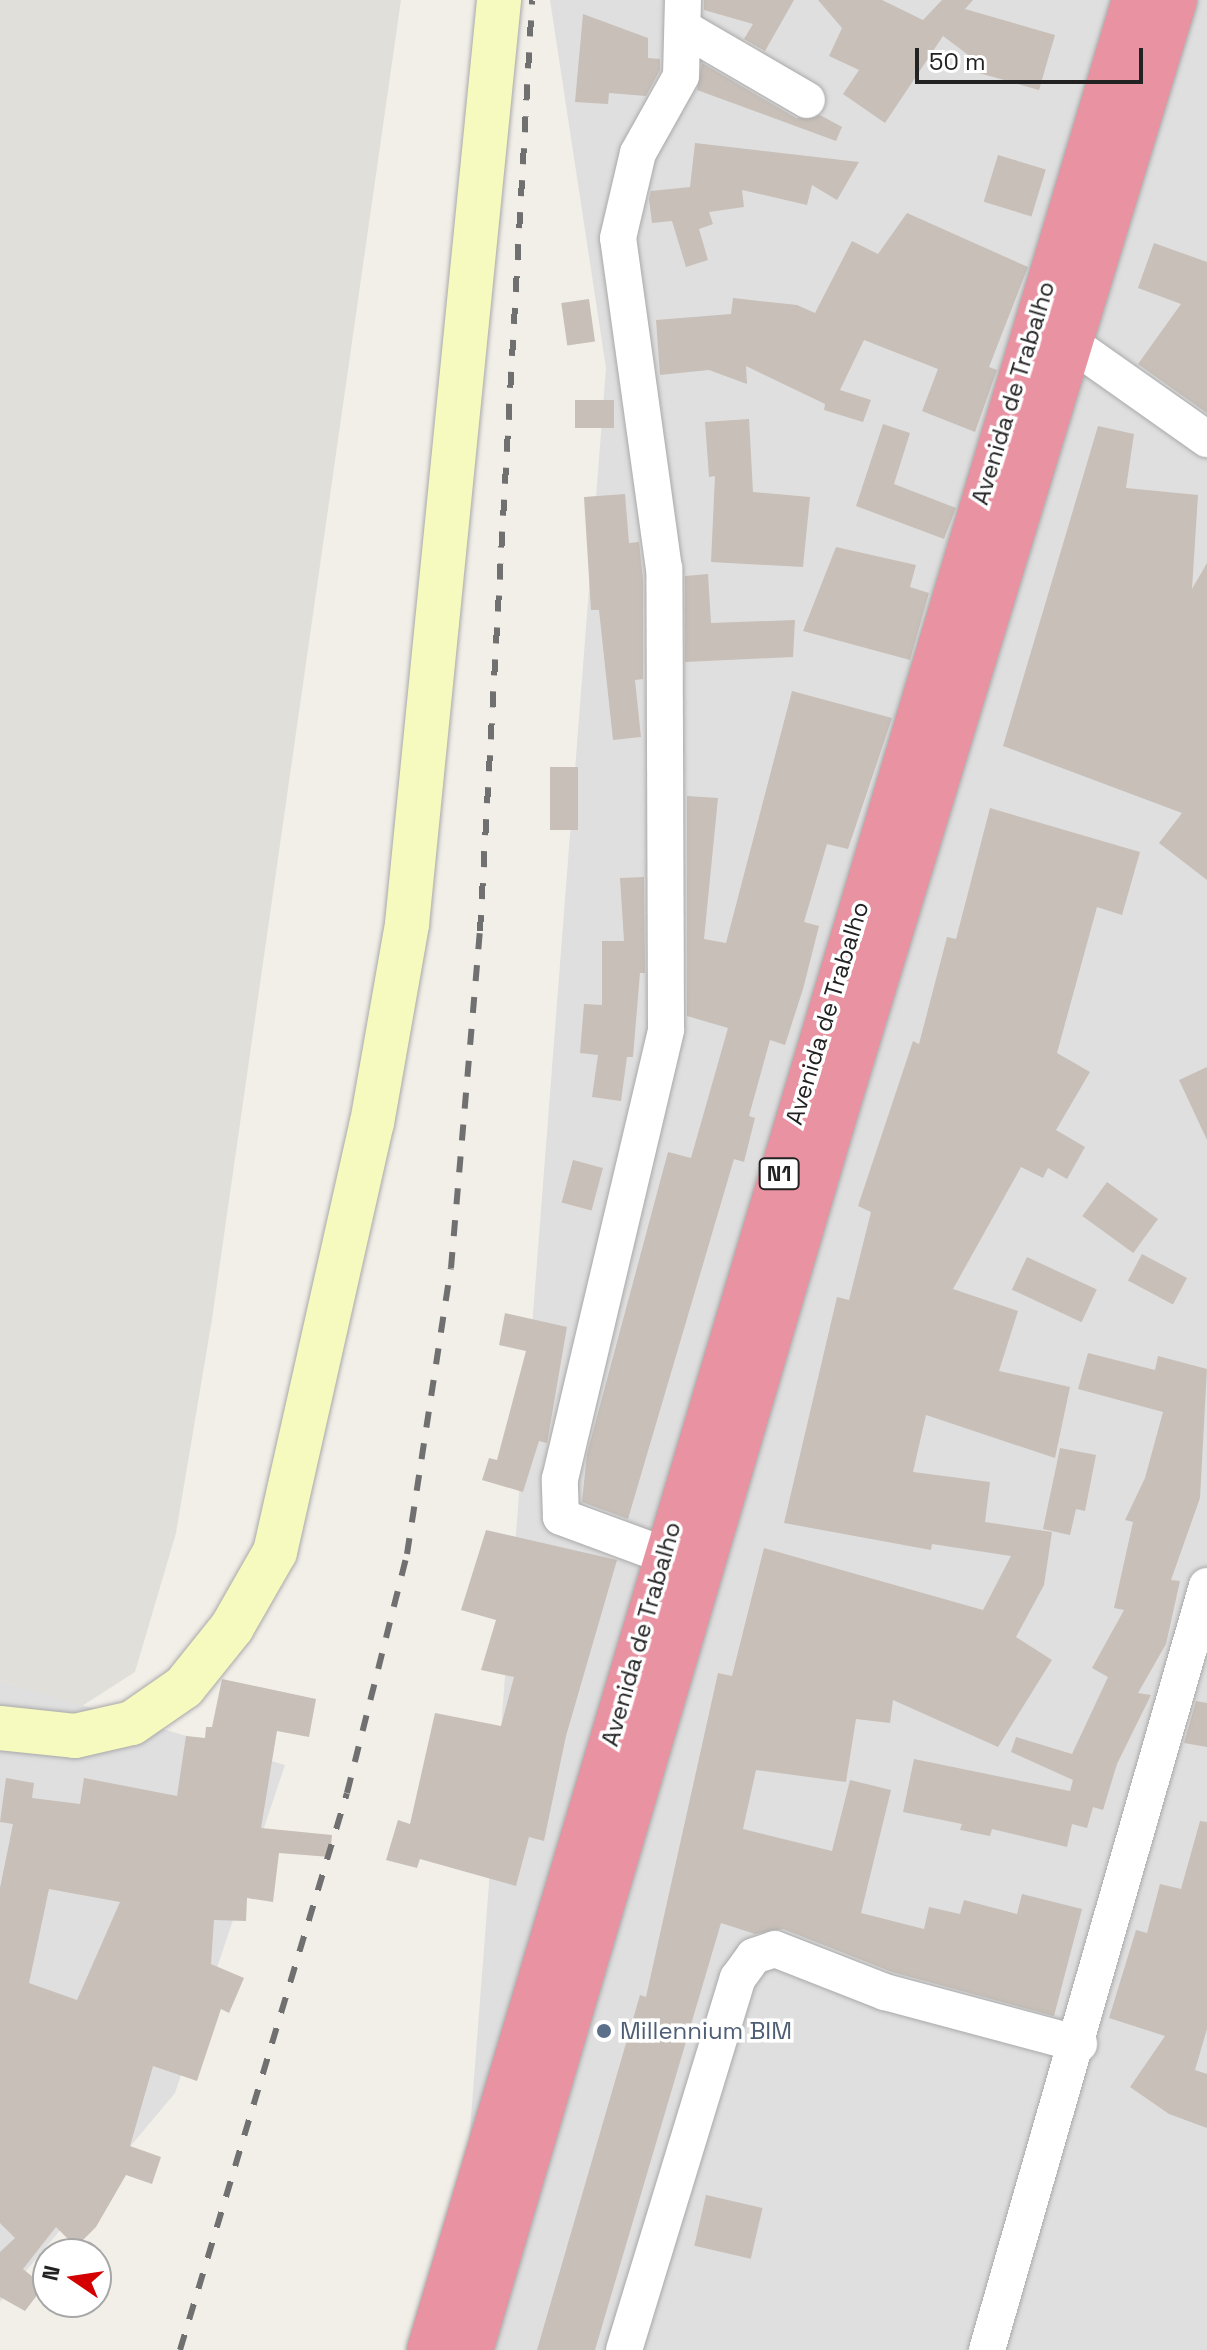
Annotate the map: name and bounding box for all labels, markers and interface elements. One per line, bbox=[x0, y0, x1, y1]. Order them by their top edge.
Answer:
scale bar bbox=[919, 32, 1147, 82]
text: 50 m bbox=[929, 46, 986, 77]
street label: Avenida de Trabalho bbox=[965, 278, 1061, 508]
street label: Avenida de Trabalho bbox=[779, 898, 875, 1128]
road number: N1 bbox=[757, 1156, 801, 1192]
street label: Avenida de Trabalho bbox=[595, 1518, 687, 1750]
place label: Millennium BIM bbox=[620, 2017, 792, 2045]
marker: Millennium BIM bbox=[595, 2022, 613, 2040]
north arrow bbox=[32, 2238, 112, 2318]
text: N bbox=[35, 2263, 66, 2283]

